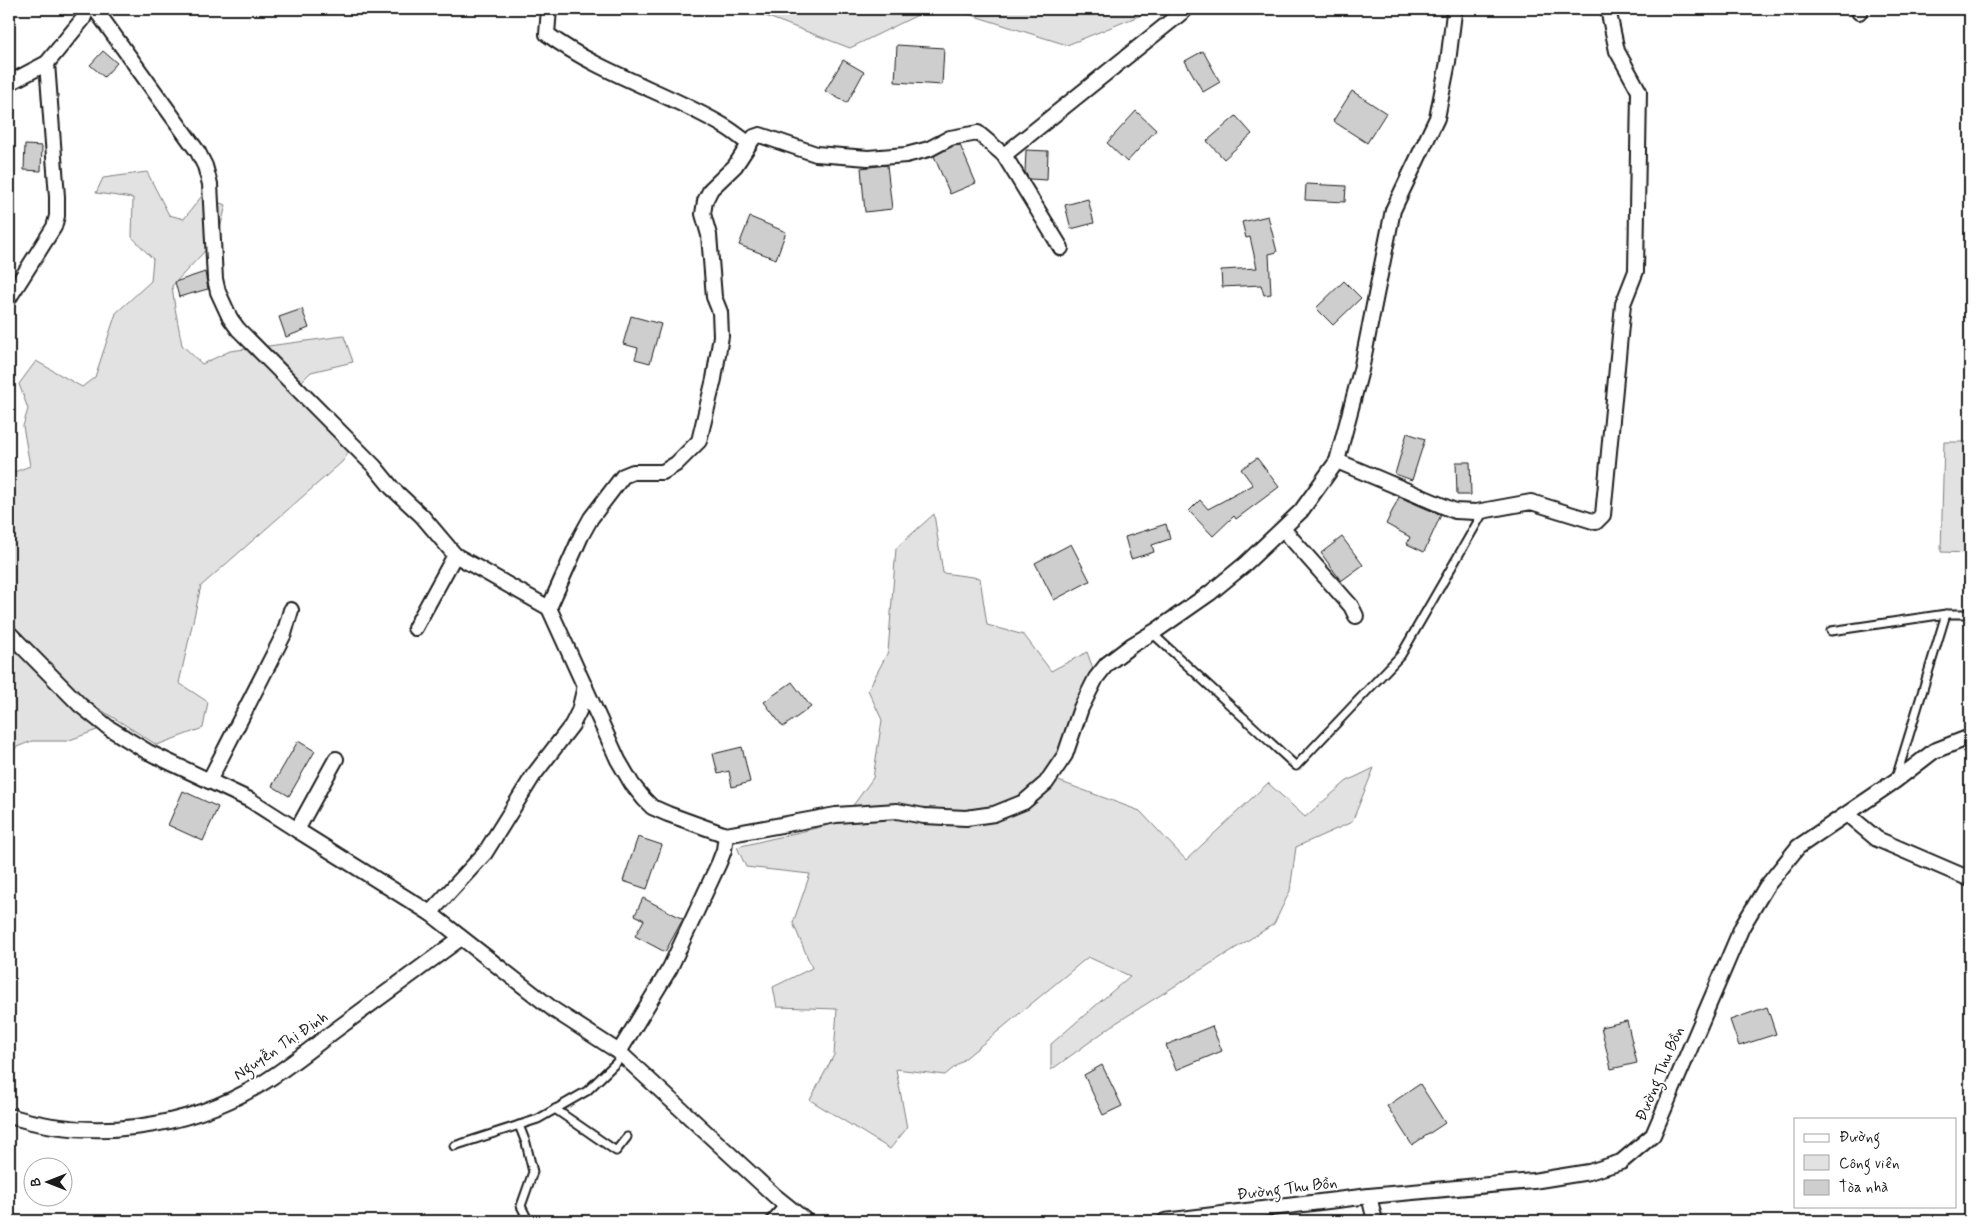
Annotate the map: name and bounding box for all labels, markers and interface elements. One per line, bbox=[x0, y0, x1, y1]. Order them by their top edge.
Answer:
street label: Nguyễn Thị Định bbox=[230, 1007, 333, 1086]
street label: Đường Thu Bồn bbox=[1631, 1023, 1690, 1125]
legend bbox=[1794, 1118, 1956, 1208]
text: Đường bbox=[1839, 1128, 1880, 1149]
text: Công viên bbox=[1839, 1154, 1899, 1175]
north arrow bbox=[22, 1158, 72, 1208]
street label: Đường Thu Bồn bbox=[1236, 1172, 1339, 1207]
text: B bbox=[27, 1177, 45, 1186]
text: Tòa nhà bbox=[1839, 1178, 1888, 1198]

